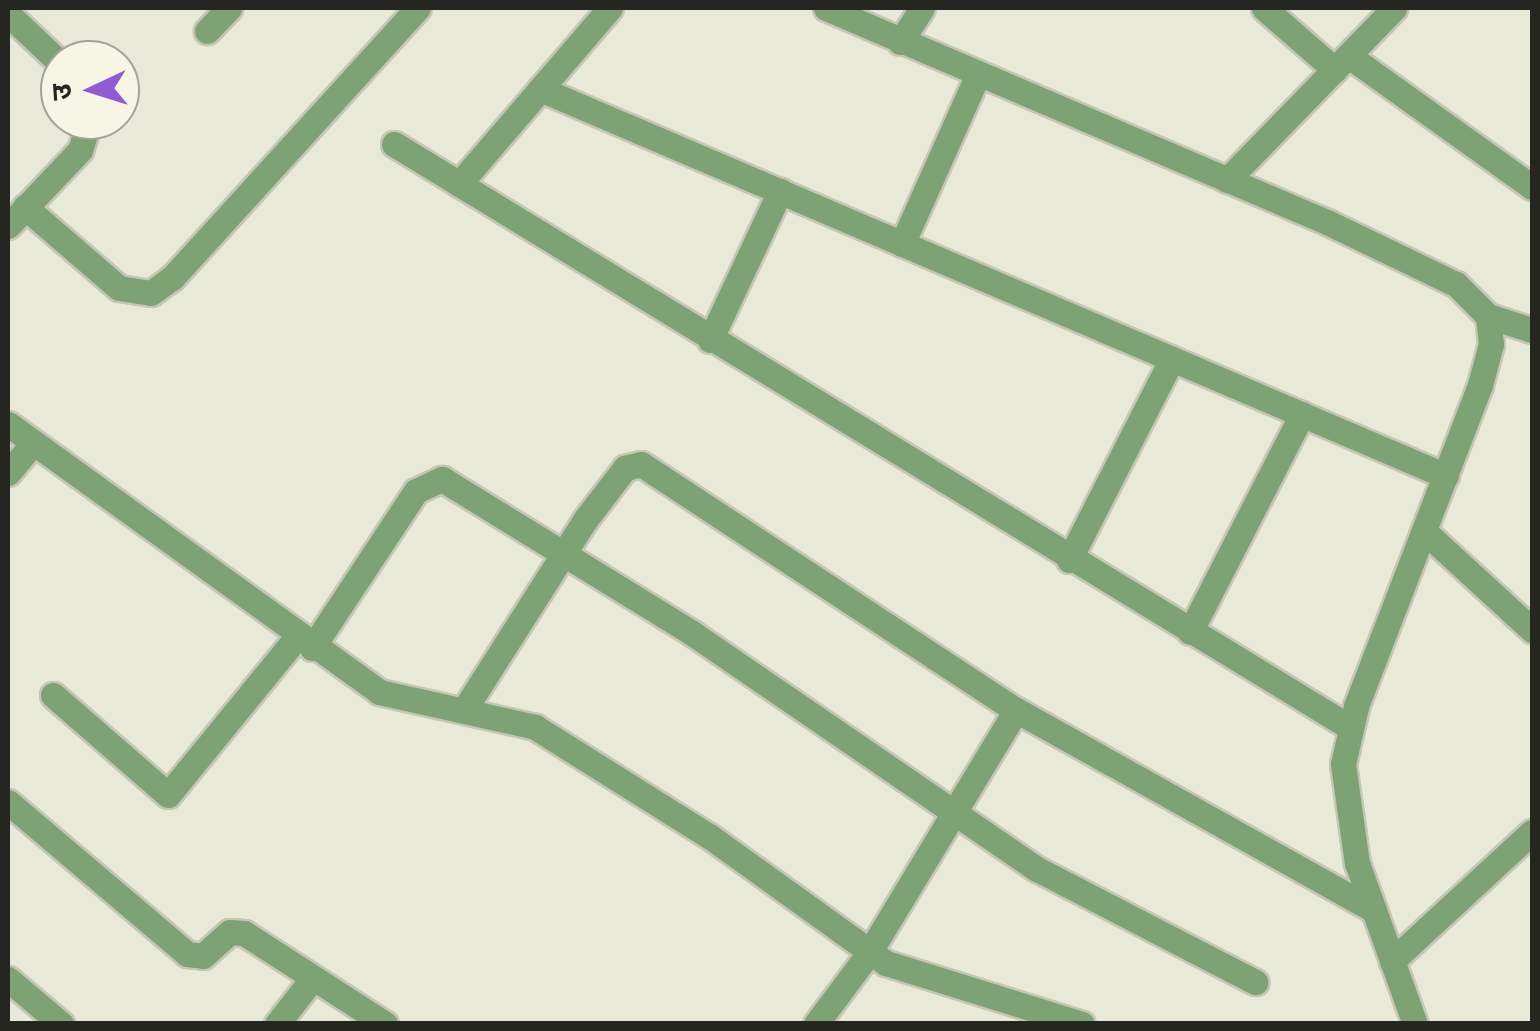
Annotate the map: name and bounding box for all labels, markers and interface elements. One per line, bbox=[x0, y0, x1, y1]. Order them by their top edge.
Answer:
north arrow bbox=[40, 40, 140, 140]
text: उ bbox=[45, 83, 79, 101]

